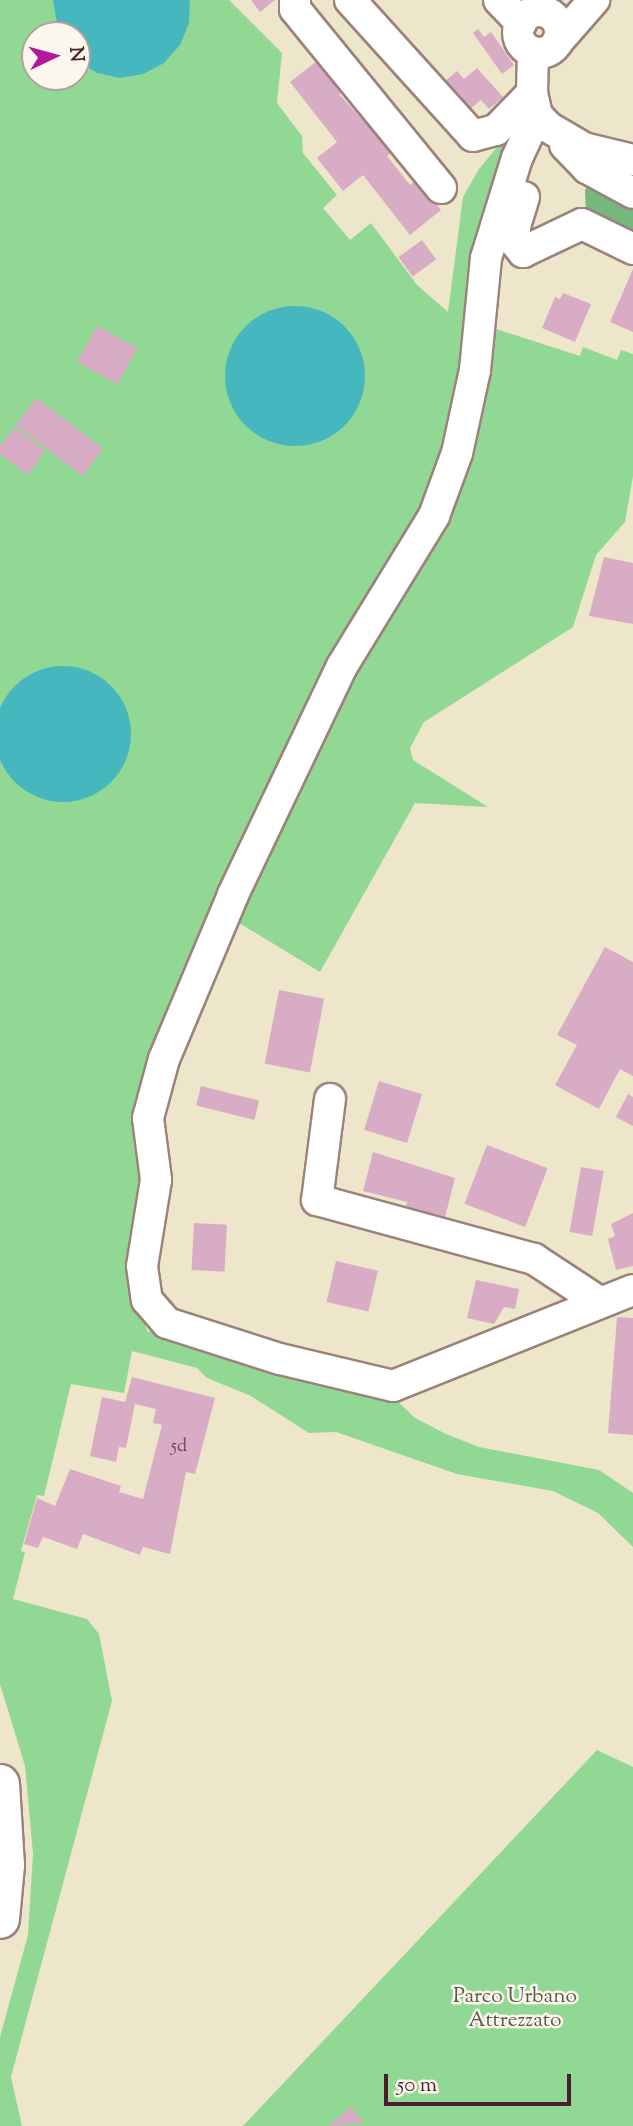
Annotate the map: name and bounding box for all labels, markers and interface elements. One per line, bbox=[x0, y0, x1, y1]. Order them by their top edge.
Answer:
north arrow bbox=[21, 21, 91, 91]
text: N bbox=[61, 46, 90, 63]
house number: 5d bbox=[171, 1436, 187, 1458]
park label: Parco Urbano Attrezzato bbox=[453, 1984, 577, 2034]
scale bar bbox=[388, 2060, 575, 2104]
text: 50 m bbox=[397, 2071, 437, 2101]

